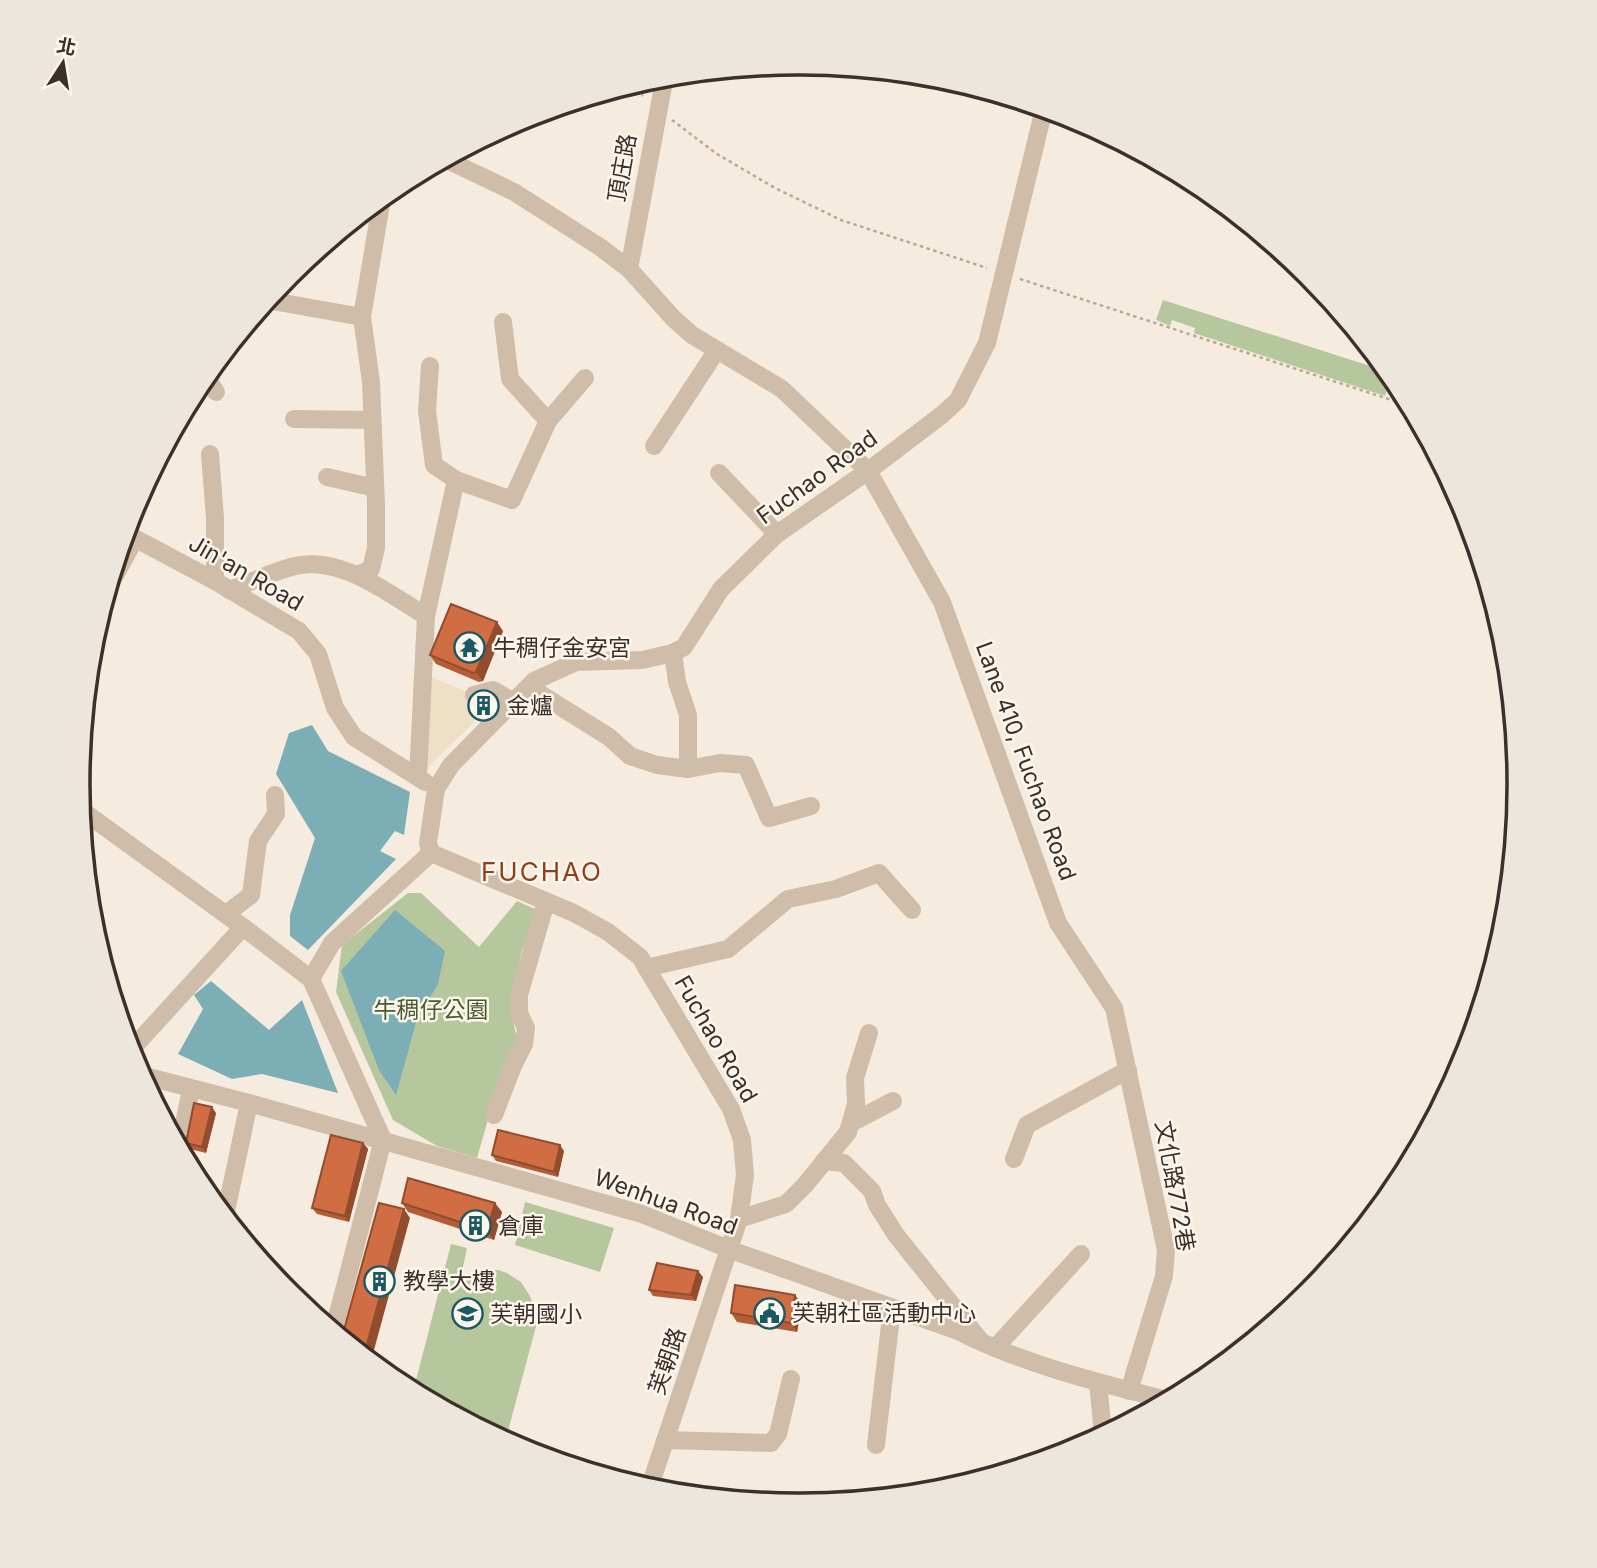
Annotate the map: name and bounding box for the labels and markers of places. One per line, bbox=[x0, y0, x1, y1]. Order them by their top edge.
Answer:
temple icon: 牛稠仔金安宮 bbox=[453, 631, 487, 665]
place label: 牛稠仔金安宮 bbox=[493, 634, 631, 662]
building icon: 金爐 bbox=[467, 689, 501, 723]
place label: 金爐 bbox=[507, 692, 553, 720]
building icon: 倉庫 bbox=[458, 1209, 492, 1243]
place label: 倉庫 bbox=[498, 1212, 544, 1240]
building icon: 教學大樓 bbox=[363, 1264, 397, 1298]
place label: 教學大樓 bbox=[403, 1267, 495, 1295]
public building icon: 芙朝社區活動中心 bbox=[752, 1296, 786, 1330]
school or university icon: 芙朝國小 bbox=[450, 1297, 484, 1331]
place label: 芙朝社區活動中心 bbox=[792, 1299, 976, 1327]
place label: 芙朝國小 bbox=[490, 1300, 582, 1328]

